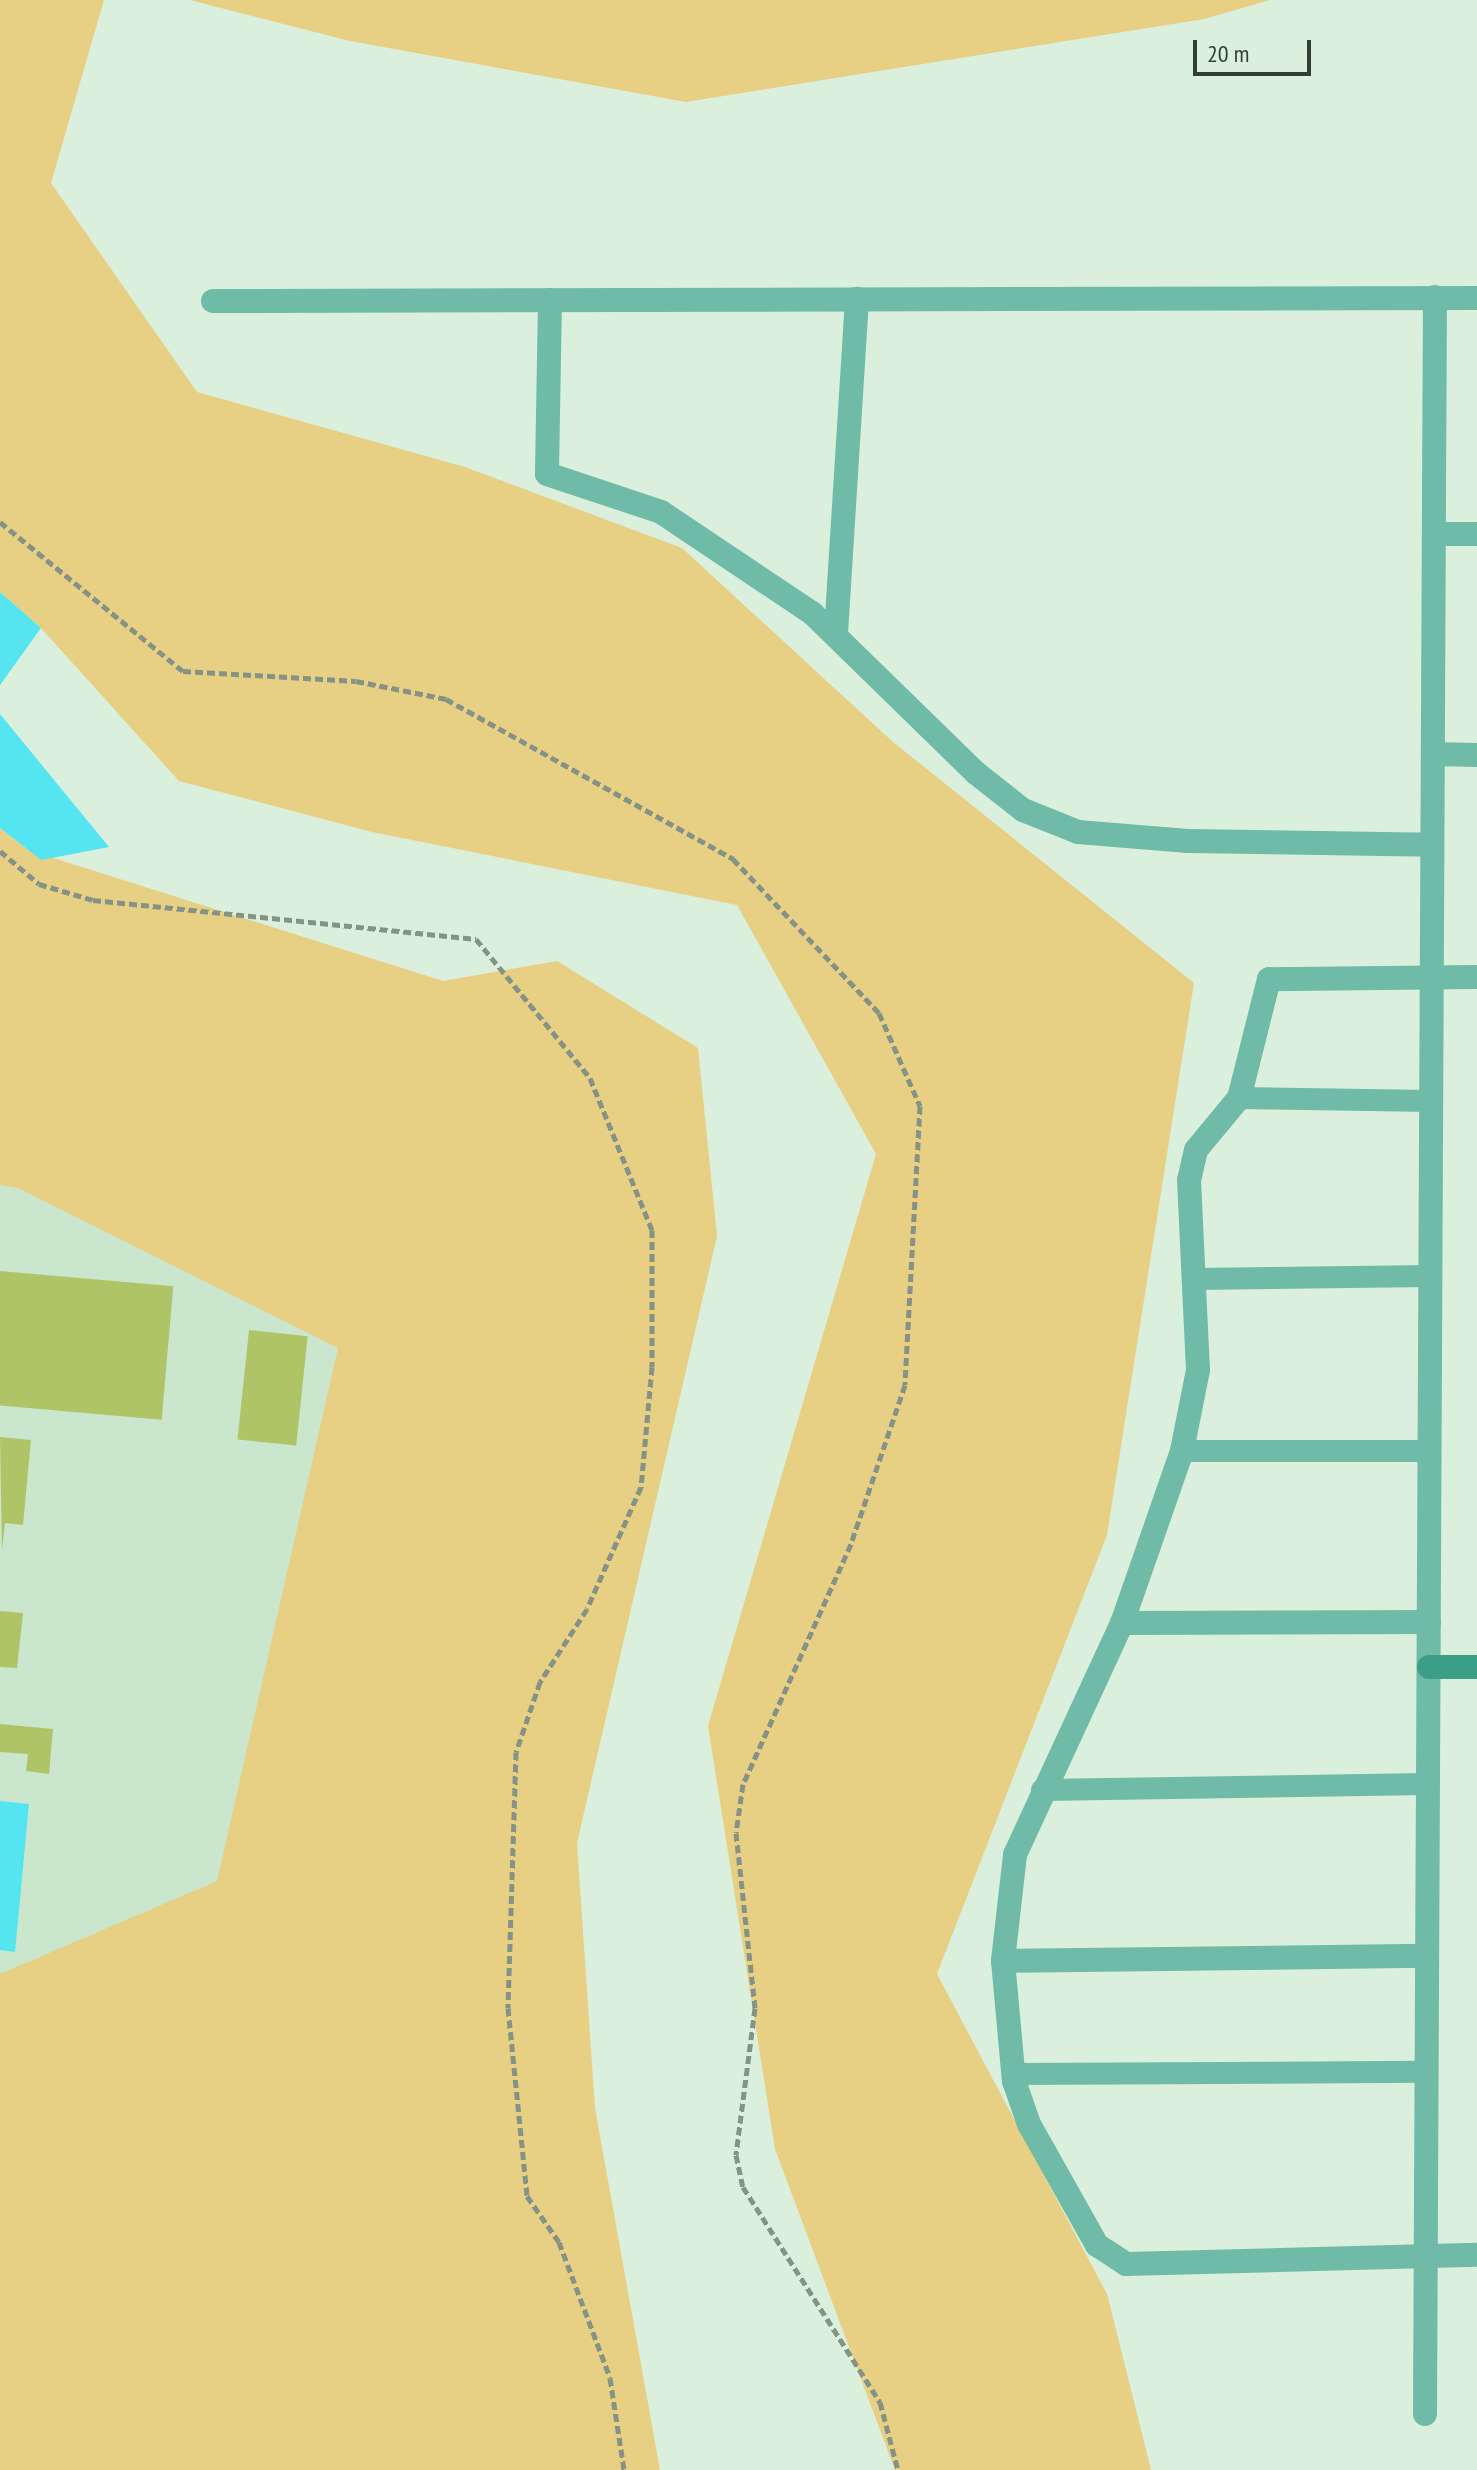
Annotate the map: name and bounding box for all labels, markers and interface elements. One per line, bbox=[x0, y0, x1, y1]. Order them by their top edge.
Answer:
scale bar bbox=[1197, 24, 1315, 74]
text: 20 m bbox=[1207, 38, 1249, 69]

